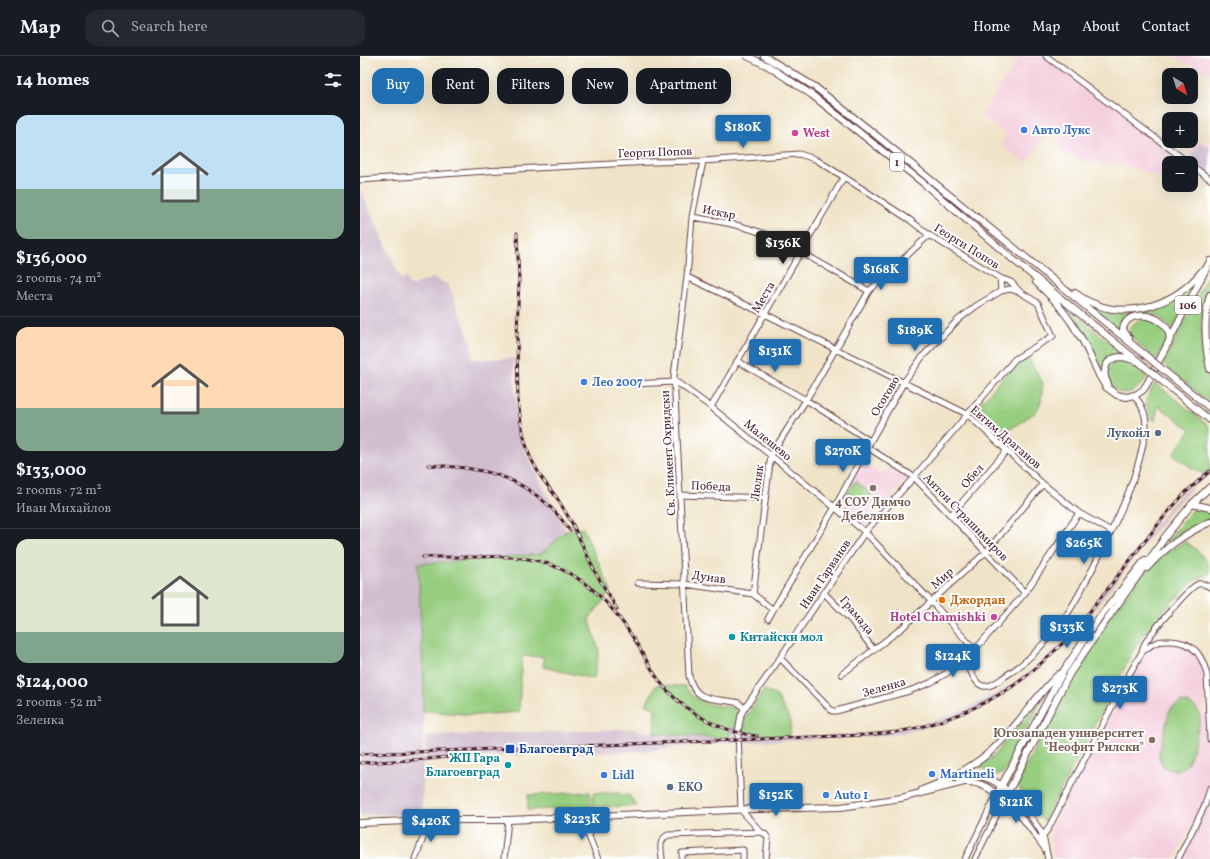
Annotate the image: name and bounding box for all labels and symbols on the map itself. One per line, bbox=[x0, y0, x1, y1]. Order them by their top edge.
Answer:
north arrow bbox=[1162, 68, 1198, 104]
pin: $180K bbox=[715, 115, 771, 149]
place label: Авто Лукс bbox=[1032, 123, 1091, 139]
marker: Авто Лукс bbox=[1019, 125, 1029, 135]
place label: West bbox=[803, 126, 831, 142]
marker: West bbox=[790, 128, 800, 138]
street label: Георги Попов bbox=[618, 144, 693, 162]
road number: 1 bbox=[890, 153, 904, 171]
street label: Искър bbox=[701, 202, 737, 224]
street label: Георги Попов bbox=[931, 220, 1002, 273]
pin: $136K bbox=[755, 231, 811, 265]
pin: $168K bbox=[853, 257, 909, 291]
street label: Места bbox=[748, 279, 779, 316]
road number: 106 bbox=[1175, 296, 1201, 314]
pin: $189K bbox=[887, 318, 943, 352]
pin: $131K bbox=[747, 339, 803, 373]
street label: Осогово bbox=[868, 373, 904, 420]
place label: Лео 2007 bbox=[592, 375, 643, 391]
marker: Лео 2007 bbox=[579, 377, 589, 387]
street label: Св. Климент Охридски bbox=[658, 390, 680, 516]
street label: Евтим Драганов bbox=[966, 402, 1044, 473]
street label: Малешево bbox=[740, 416, 795, 465]
place label: Лукойл bbox=[1107, 426, 1150, 442]
marker: Лукойл bbox=[1153, 428, 1163, 438]
pin: $270K bbox=[815, 439, 871, 473]
street label: Обел bbox=[958, 461, 988, 492]
street label: Люляк bbox=[748, 463, 769, 502]
street label: Антон Страшимиров bbox=[919, 470, 1011, 565]
street label: Победа bbox=[691, 478, 731, 496]
marker: 4 СОУ Димчо Дебелянов bbox=[868, 483, 878, 493]
place label: 4 СОУ Димчо Дебелянов bbox=[835, 495, 911, 525]
pin: $265K bbox=[1056, 531, 1112, 565]
street label: Иван Гарванов bbox=[797, 536, 855, 613]
street label: Мир bbox=[928, 564, 958, 593]
street label: Дунав bbox=[691, 568, 727, 588]
street label: Грамада bbox=[835, 593, 877, 638]
place label: Джордан bbox=[950, 593, 1006, 609]
marker: Джордан bbox=[937, 595, 947, 605]
place label: Hotel Chamishki bbox=[890, 610, 986, 626]
marker: Hotel Chamishki bbox=[989, 612, 999, 622]
pin: $133K bbox=[1039, 615, 1095, 649]
place label: Китайски мол bbox=[740, 630, 823, 646]
marker: Китайски мол bbox=[727, 632, 737, 642]
pin: $124K bbox=[925, 644, 981, 678]
street label: Зеленка bbox=[861, 674, 908, 702]
pin: $273K bbox=[1092, 676, 1148, 710]
place label: Югозападен университет "Неофит Рилски" bbox=[993, 726, 1144, 756]
marker: Югозападен университет "Неофит Рилски" bbox=[1147, 735, 1157, 745]
place label: Благоевград bbox=[519, 742, 594, 758]
marker: Благоевград bbox=[504, 743, 516, 755]
place label: ЖП Гара Благоевград bbox=[426, 751, 501, 781]
marker: ЖП Гара Благоевград bbox=[503, 760, 513, 770]
place label: Martineli bbox=[940, 767, 995, 783]
place label: Lidl bbox=[612, 768, 635, 784]
marker: Martineli bbox=[927, 769, 937, 779]
marker: Lidl bbox=[599, 770, 609, 780]
place label: EKO bbox=[678, 780, 703, 796]
marker: EKO bbox=[665, 782, 675, 792]
pin: $152K bbox=[748, 783, 804, 817]
place label: Auto 1 bbox=[834, 788, 868, 804]
marker: Auto 1 bbox=[821, 790, 831, 800]
pin: $121K bbox=[988, 790, 1044, 824]
pin: $223K bbox=[554, 807, 610, 841]
pin: $420K bbox=[403, 809, 459, 843]

